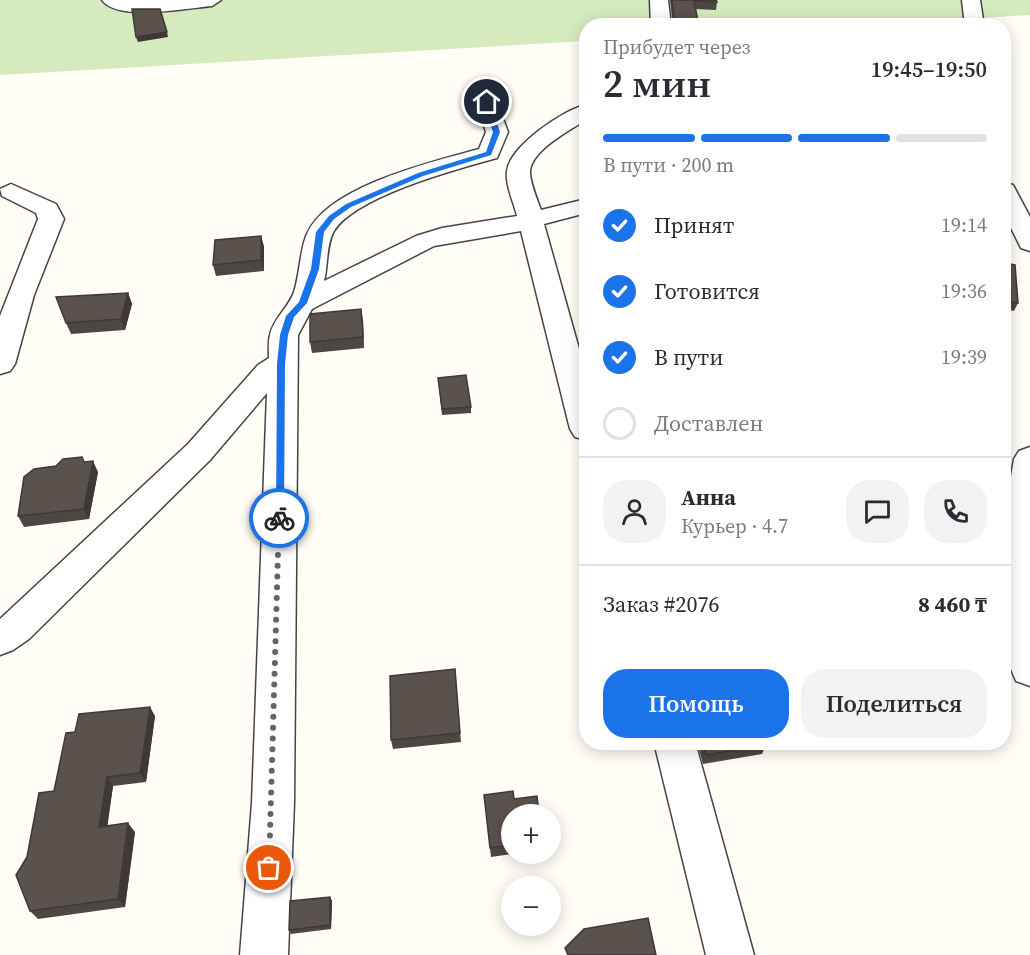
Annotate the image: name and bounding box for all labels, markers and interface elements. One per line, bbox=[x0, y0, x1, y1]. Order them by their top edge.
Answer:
text: Прибудет через bbox=[603, 33, 750, 61]
text: 19:45–19:50 bbox=[871, 54, 987, 84]
text: 2 мин bbox=[603, 57, 711, 110]
pin bbox=[461, 76, 512, 127]
icon: home bbox=[470, 85, 503, 118]
text: В пути · 200 m bbox=[603, 151, 734, 179]
icon: check bbox=[603, 209, 636, 242]
text: Принят bbox=[654, 210, 734, 240]
text: 19:14 bbox=[941, 211, 987, 239]
icon: check bbox=[603, 275, 636, 308]
text: Готовится bbox=[654, 276, 760, 306]
text: 19:36 bbox=[941, 277, 987, 305]
icon: check bbox=[603, 341, 636, 374]
text: В пути bbox=[654, 342, 723, 372]
text: 19:39 bbox=[941, 343, 987, 371]
text: Доставлен bbox=[654, 408, 764, 438]
button: person bbox=[603, 480, 666, 543]
button: chat bbox=[846, 480, 909, 543]
button: phone bbox=[924, 480, 987, 543]
text: Анна bbox=[681, 482, 736, 512]
courier bbox=[249, 488, 309, 548]
icon: bike bbox=[263, 502, 296, 535]
text: Курьер · 4.7 bbox=[681, 512, 788, 540]
text: Заказ #2076 bbox=[603, 589, 719, 619]
text: 8 460 ₸ bbox=[918, 589, 987, 619]
button: Помощь bbox=[603, 669, 789, 738]
button: Поделиться bbox=[801, 669, 987, 738]
map controls bbox=[501, 804, 561, 936]
button: + bbox=[501, 804, 561, 864]
pin bbox=[243, 842, 294, 893]
icon: bag bbox=[252, 851, 285, 884]
button: − bbox=[501, 876, 561, 936]

